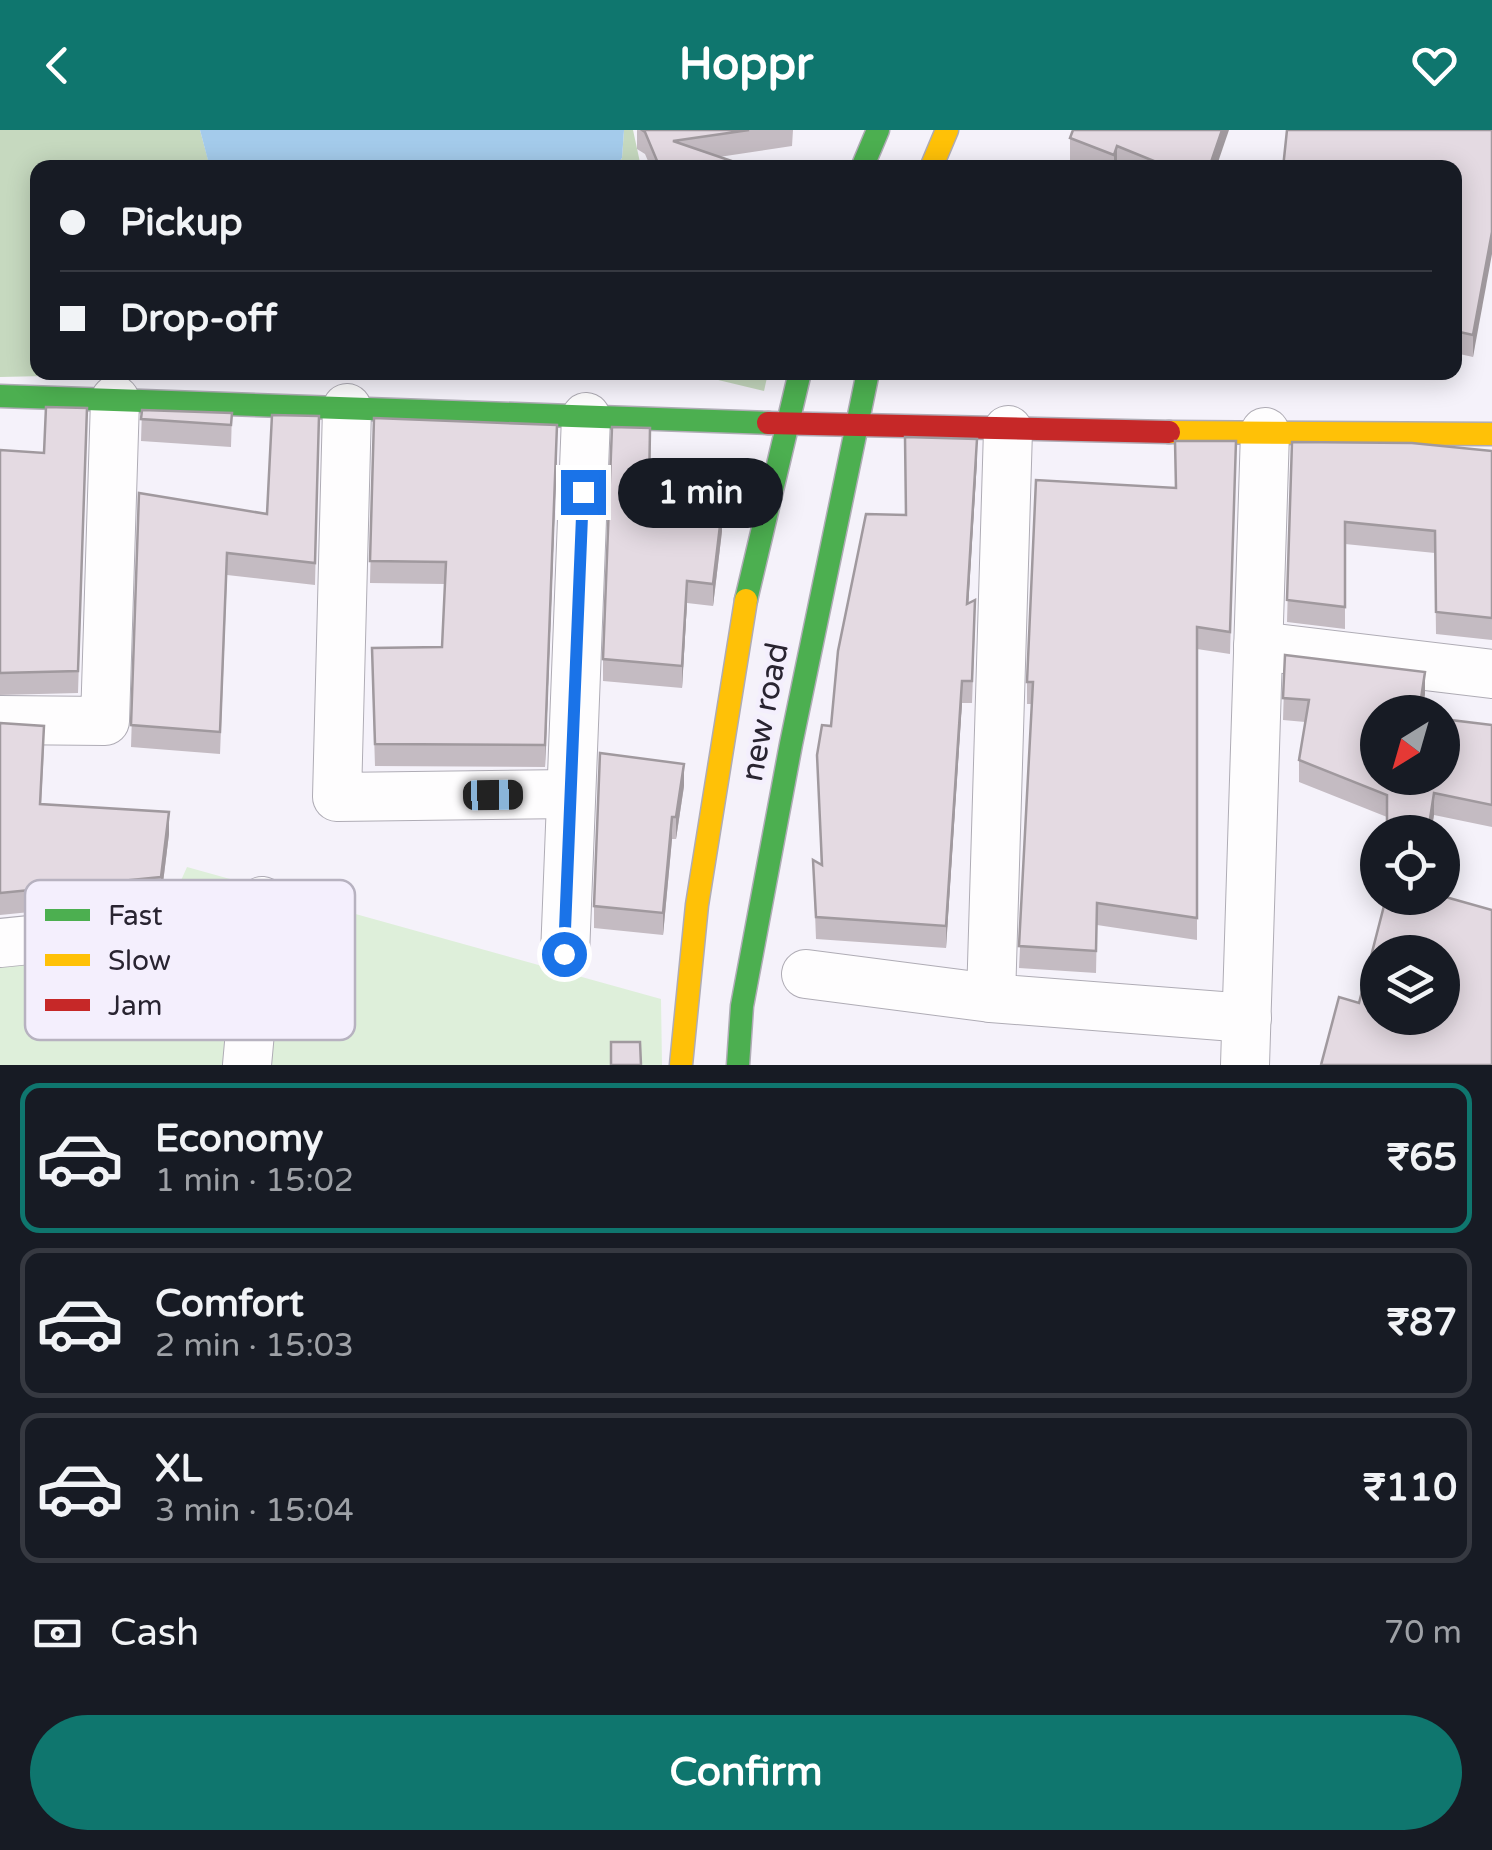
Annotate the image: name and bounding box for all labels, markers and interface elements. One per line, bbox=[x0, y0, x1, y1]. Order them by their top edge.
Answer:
icon: back bbox=[30, 38, 85, 93]
text: Hoppr bbox=[679, 38, 813, 92]
icon: heart bbox=[1407, 38, 1462, 93]
text: Pickup bbox=[120, 200, 243, 246]
text: Drop-off bbox=[120, 296, 277, 342]
callout: 1 min bbox=[618, 457, 783, 527]
route end bbox=[561, 470, 606, 515]
text: 1 min bbox=[658, 474, 743, 512]
street label: new road bbox=[733, 639, 797, 785]
north arrow bbox=[1360, 695, 1460, 795]
map controls bbox=[1360, 695, 1460, 1035]
car bbox=[463, 779, 523, 811]
button: locate bbox=[1360, 815, 1460, 915]
legend bbox=[25, 880, 355, 1040]
text: Fast bbox=[108, 899, 163, 933]
route start bbox=[542, 932, 587, 977]
button: layers bbox=[1360, 935, 1460, 1035]
text: Slow bbox=[108, 944, 171, 978]
text: Jam bbox=[108, 989, 163, 1023]
icon: car bbox=[35, 1113, 125, 1203]
text: Economy bbox=[155, 1116, 323, 1162]
text: ₹65 bbox=[1387, 1135, 1457, 1181]
text: 1 min · 15:02 bbox=[155, 1162, 354, 1200]
icon: car bbox=[35, 1278, 125, 1368]
text: Comfort bbox=[155, 1281, 304, 1327]
text: ₹87 bbox=[1387, 1300, 1457, 1346]
text: 2 min · 15:03 bbox=[155, 1327, 354, 1365]
icon: car bbox=[35, 1443, 125, 1533]
text: XL bbox=[155, 1446, 202, 1492]
text: ₹110 bbox=[1363, 1465, 1457, 1511]
text: 3 min · 15:04 bbox=[155, 1492, 354, 1530]
icon: cash bbox=[30, 1606, 85, 1661]
text: Cash bbox=[110, 1610, 199, 1656]
text: 70 m bbox=[1384, 1614, 1462, 1652]
button: Confirm bbox=[30, 1715, 1462, 1830]

